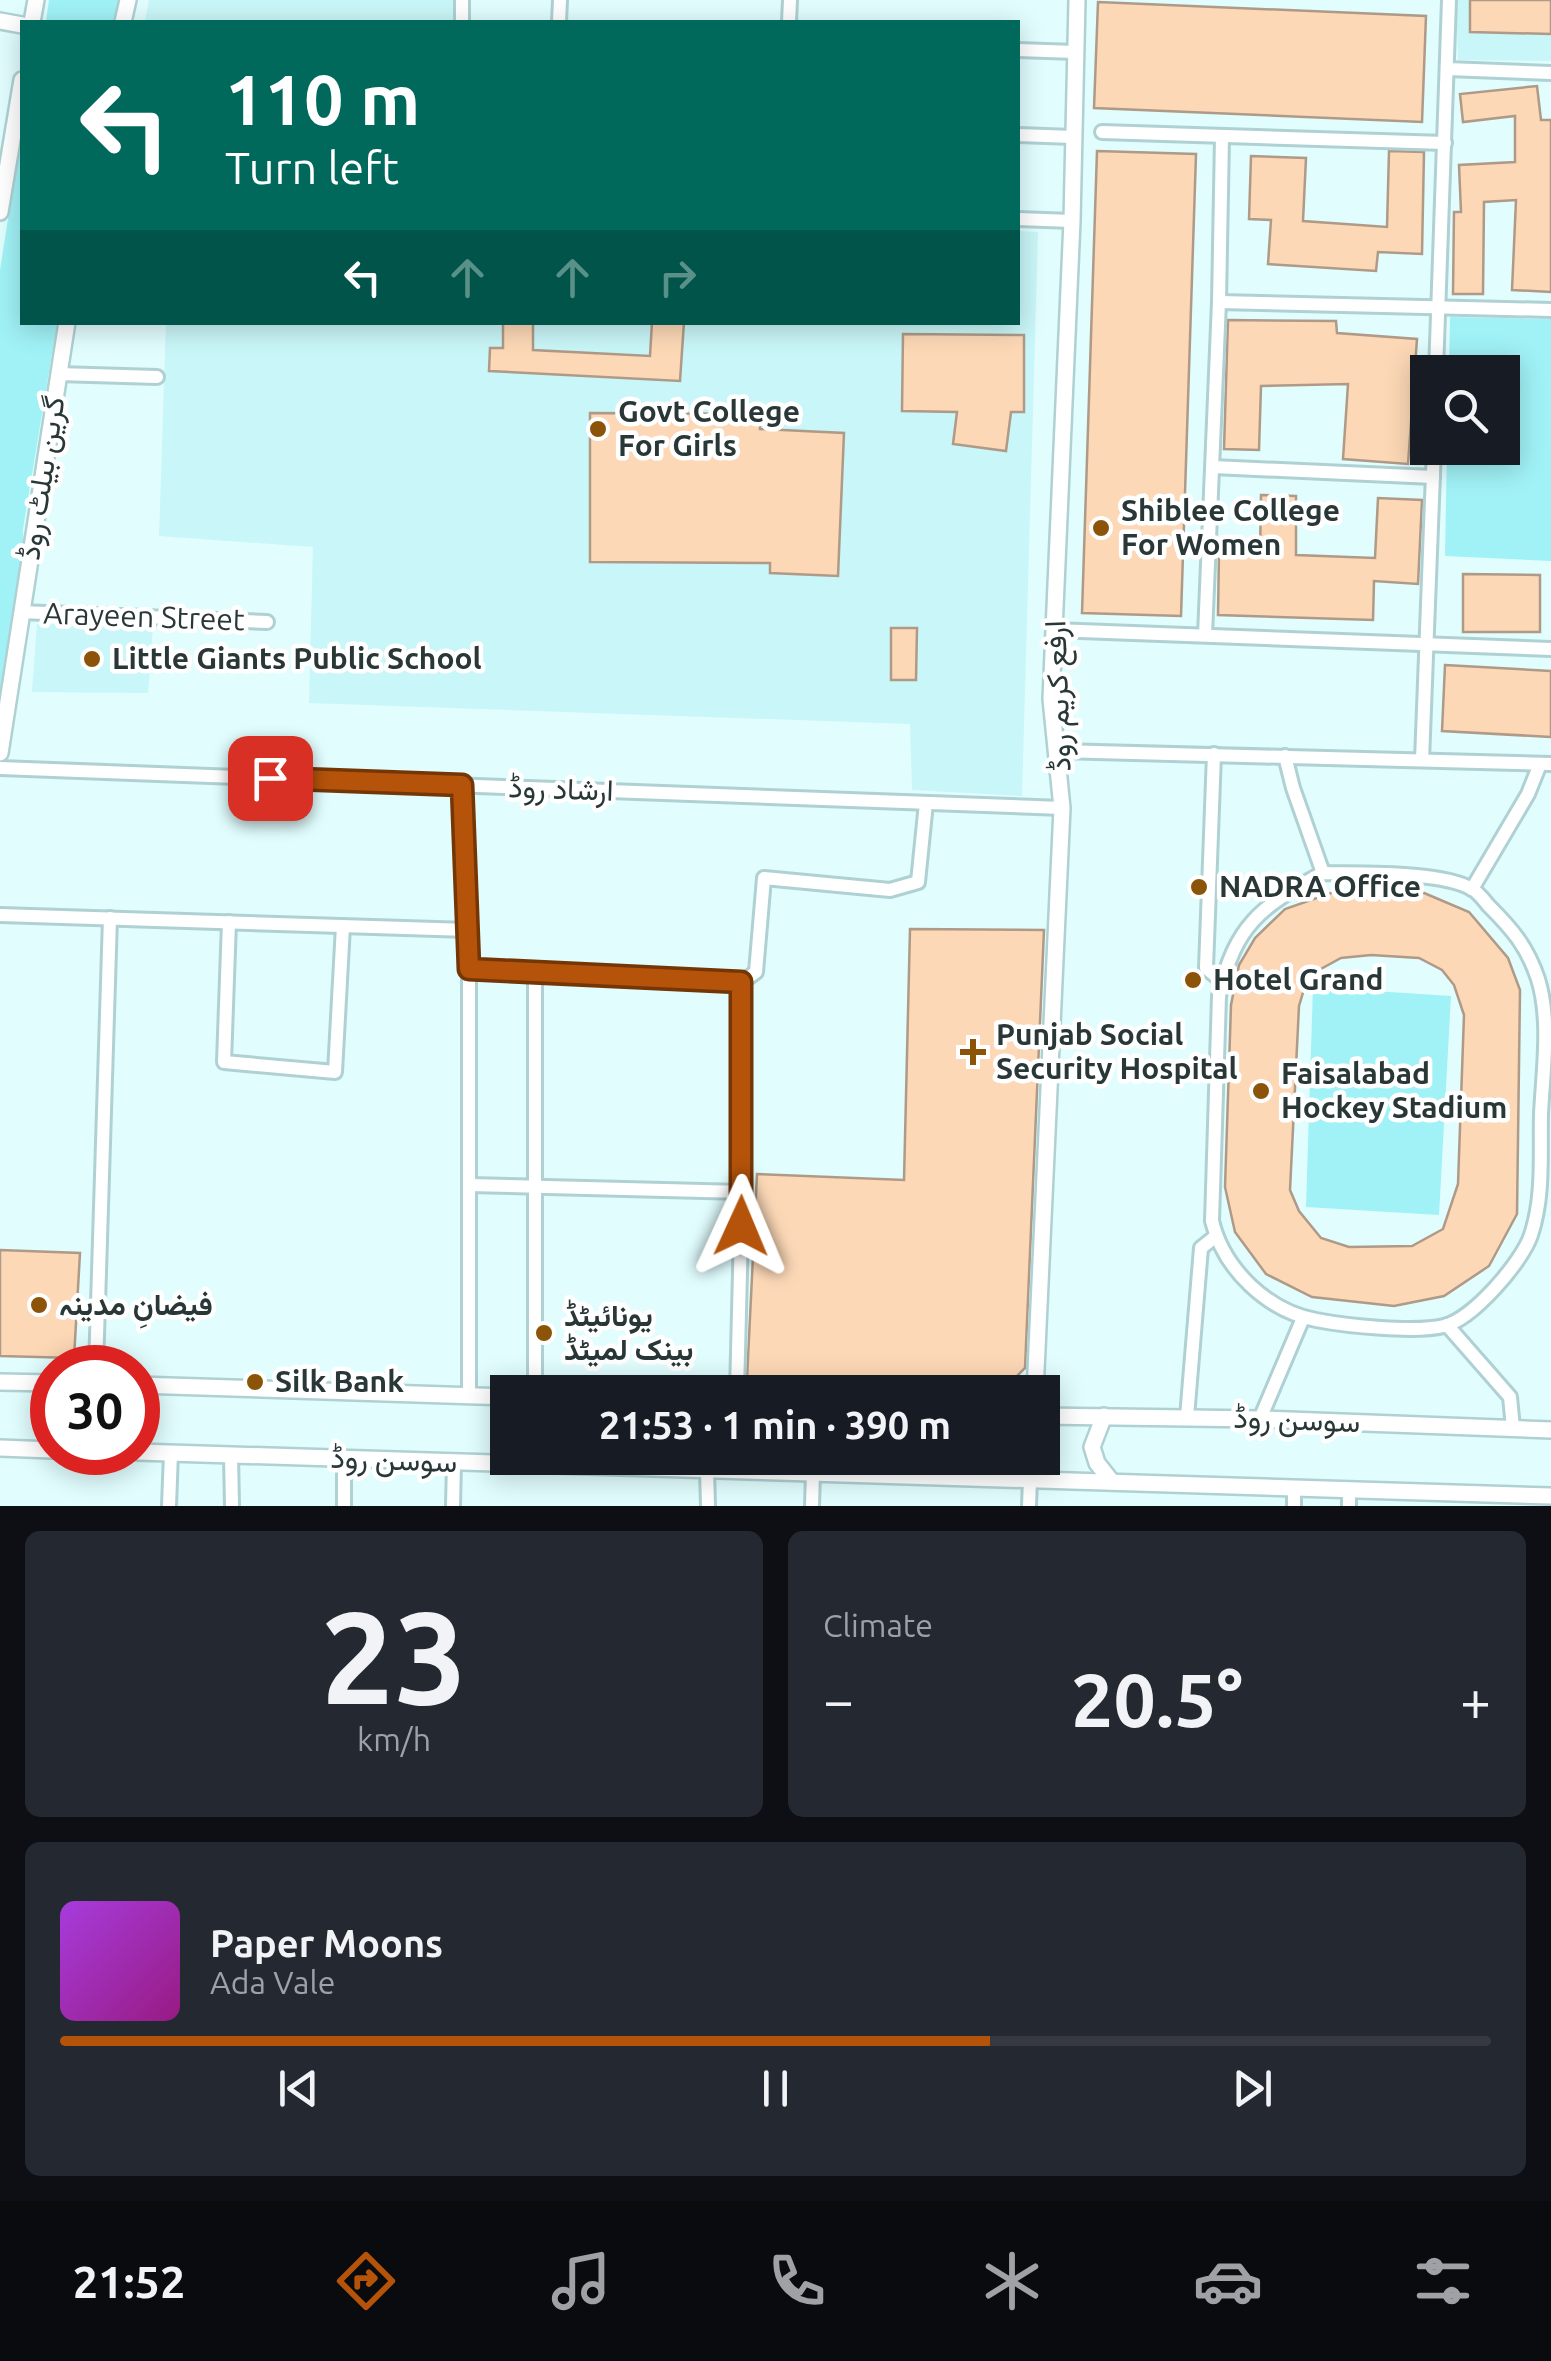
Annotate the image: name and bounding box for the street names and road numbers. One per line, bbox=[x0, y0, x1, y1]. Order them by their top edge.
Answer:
street label: گرین بیلٹ روڈ bbox=[11, 394, 73, 562]
street label: Arayeen Street bbox=[43, 595, 246, 637]
street label: ارفع کریم روڈ bbox=[1037, 620, 1081, 772]
street label: ارشاد روڈ bbox=[508, 769, 614, 809]
street label: سوسن روڈ bbox=[1233, 1400, 1361, 1440]
street label: سوسن روڈ bbox=[330, 1440, 458, 1480]

